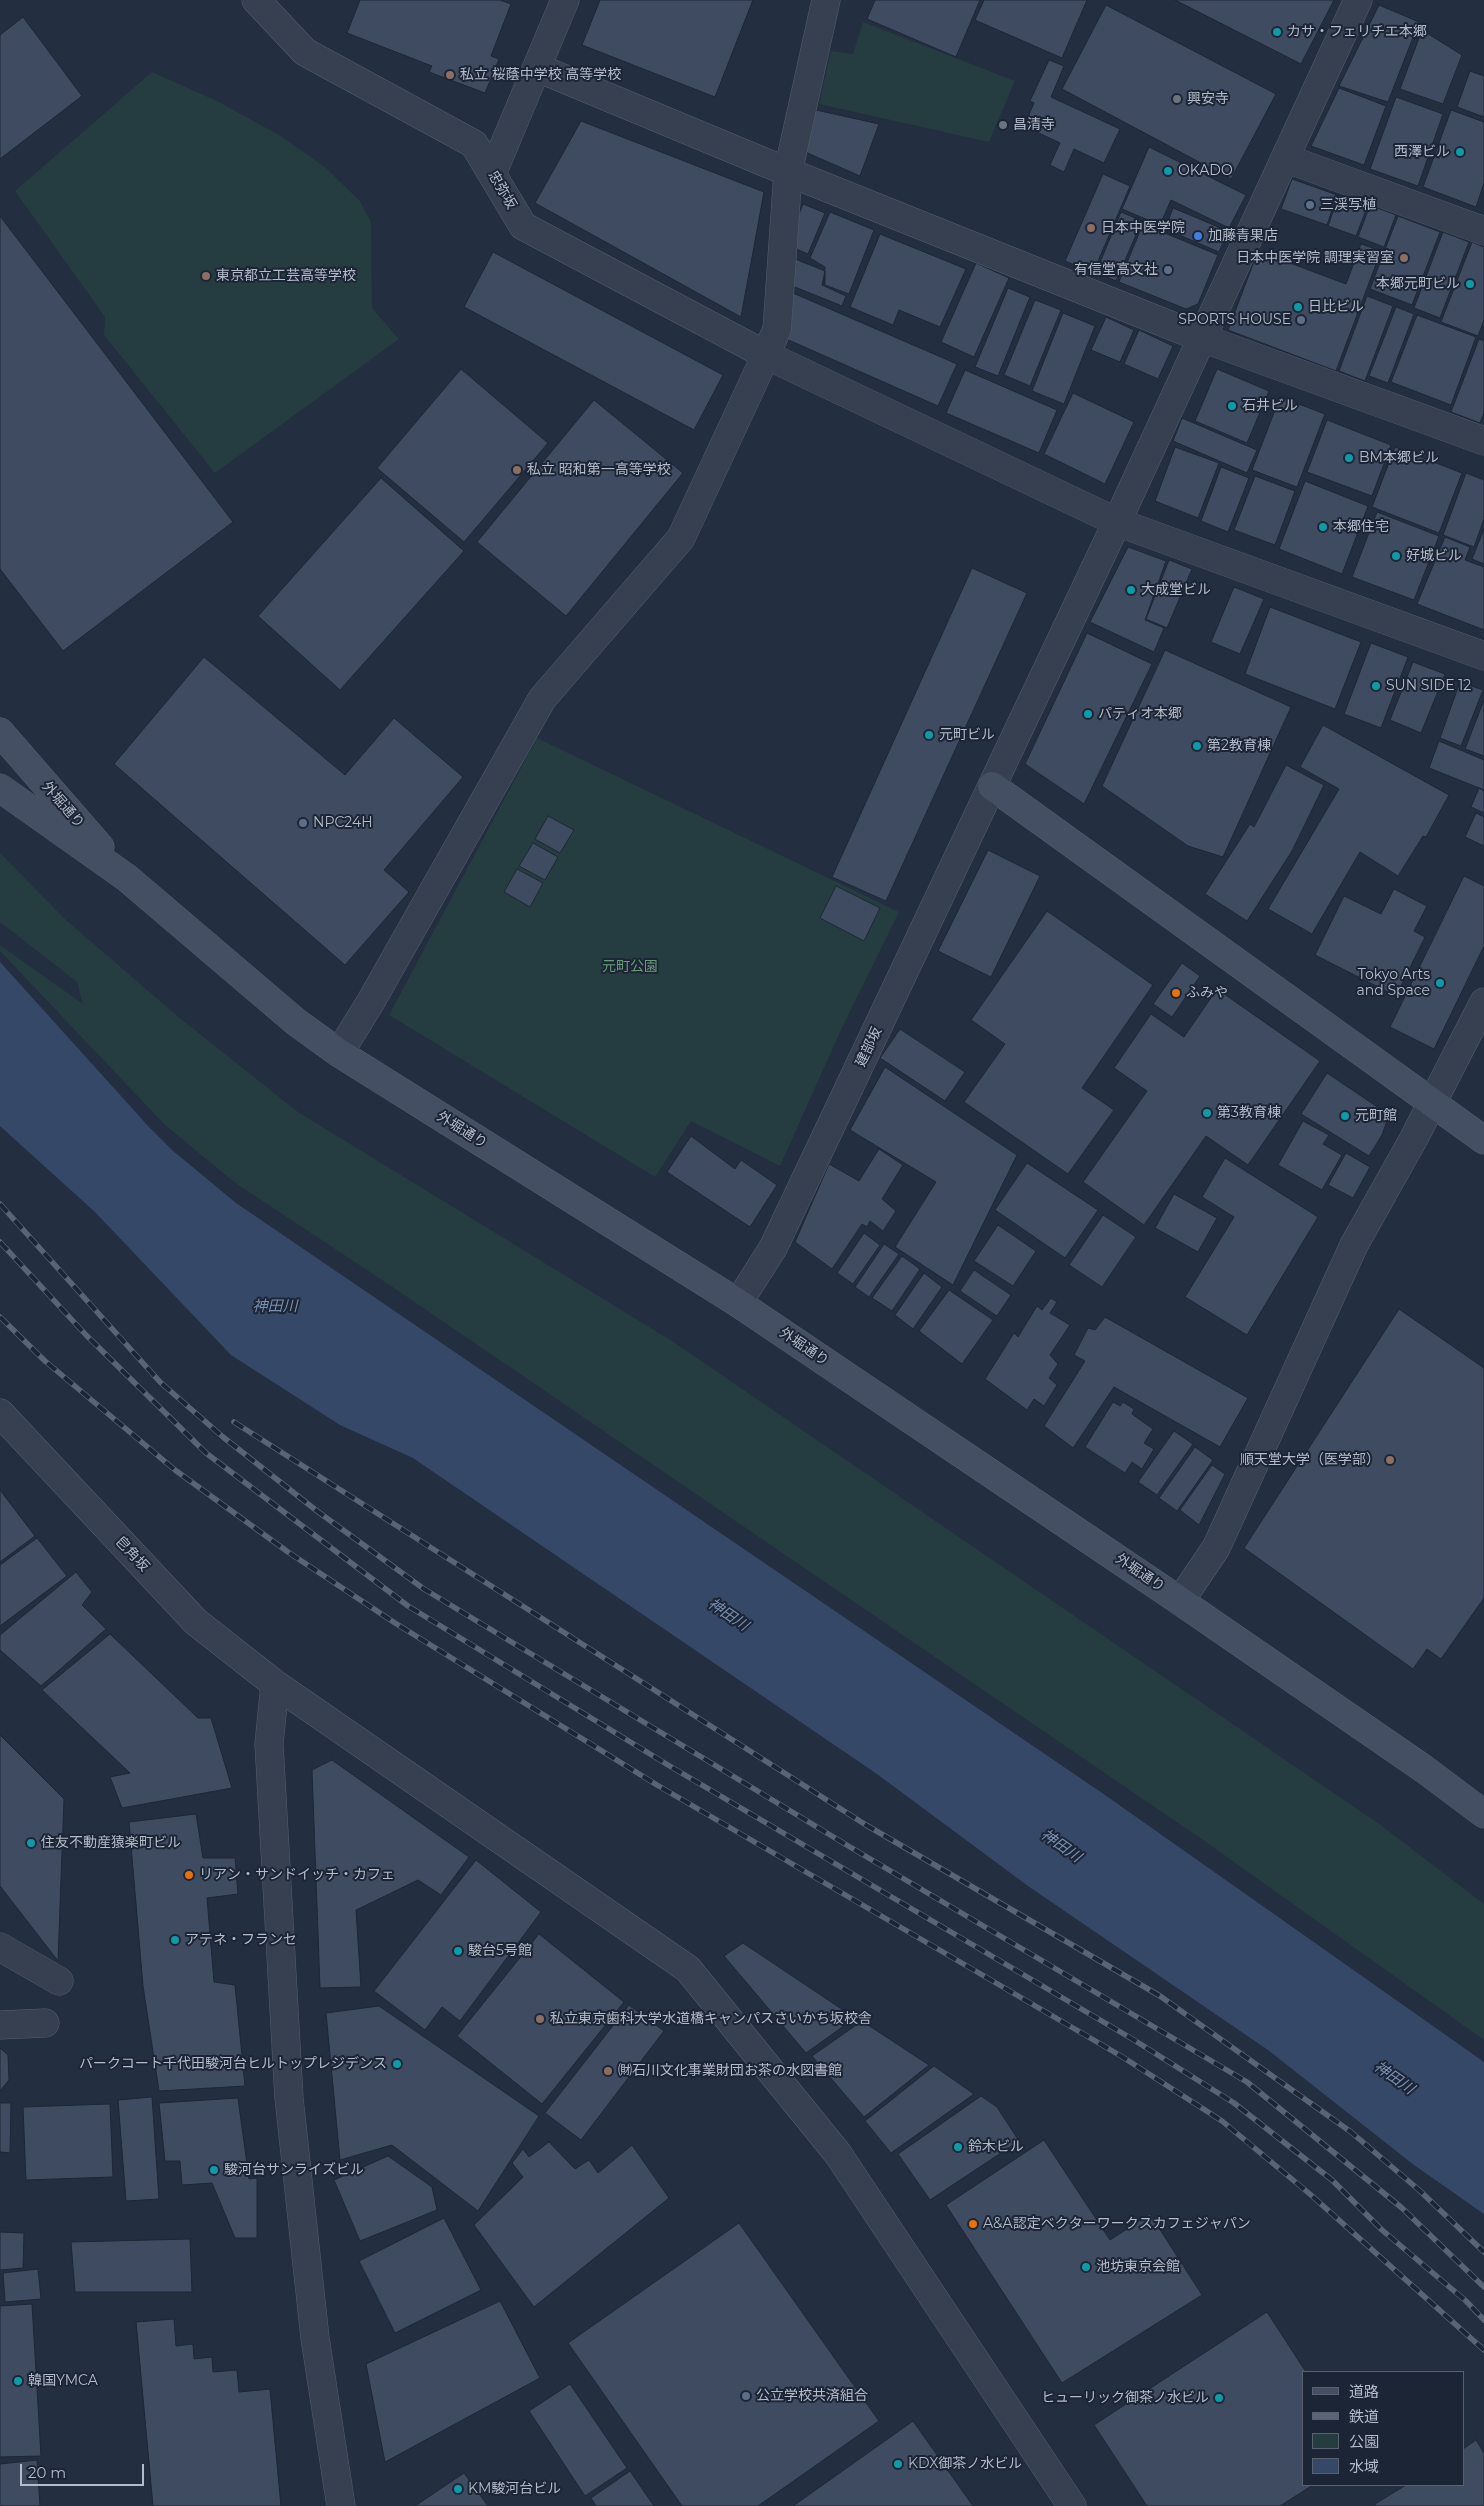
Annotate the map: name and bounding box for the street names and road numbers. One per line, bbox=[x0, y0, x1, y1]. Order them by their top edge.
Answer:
street label: 忠弥坂 bbox=[484, 168, 520, 212]
street label: 外堀通り bbox=[38, 778, 88, 832]
street label: 建部坂 bbox=[853, 1024, 885, 1070]
street label: 外堀通り bbox=[434, 1108, 490, 1152]
street label: 外堀通り bbox=[776, 1324, 832, 1370]
street label: 皀角坂 bbox=[112, 1533, 152, 1575]
street label: 外堀通り bbox=[1112, 1550, 1168, 1596]

